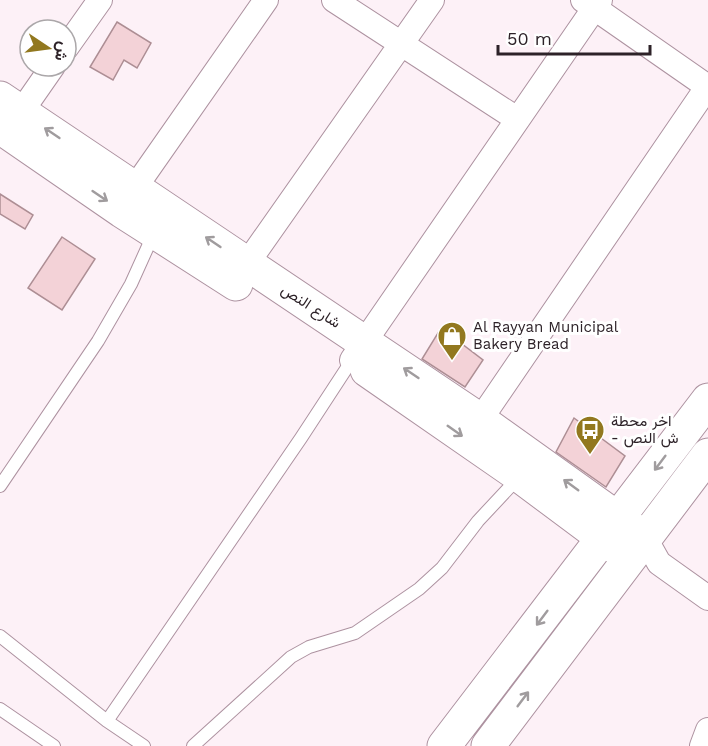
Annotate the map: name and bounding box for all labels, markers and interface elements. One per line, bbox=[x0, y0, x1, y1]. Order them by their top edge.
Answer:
north arrow bbox=[18, 18, 78, 78]
scale bar bbox=[498, 18, 650, 56]
text: 50 m bbox=[507, 28, 552, 49]
text: ش bbox=[51, 40, 74, 63]
one-way arrow bbox=[44, 127, 61, 139]
one-way arrow bbox=[92, 190, 108, 202]
one-way arrow bbox=[206, 236, 222, 248]
street label: شارع النص bbox=[277, 280, 344, 334]
place label: Al Rayyan Municipal Bakery Bread bbox=[473, 318, 619, 353]
shop icon: Al Rayyan Municipal Bakery Bread bbox=[436, 320, 468, 362]
one-way arrow bbox=[403, 367, 420, 379]
place label: اخر محطة - ش النص bbox=[611, 412, 679, 448]
bus stop icon: اخر محطة - ش النص bbox=[574, 414, 606, 456]
one-way arrow bbox=[447, 425, 463, 437]
one-way arrow bbox=[654, 455, 667, 471]
one-way arrow bbox=[563, 479, 579, 491]
one-way arrow bbox=[536, 610, 548, 626]
one-way arrow bbox=[517, 692, 529, 708]

